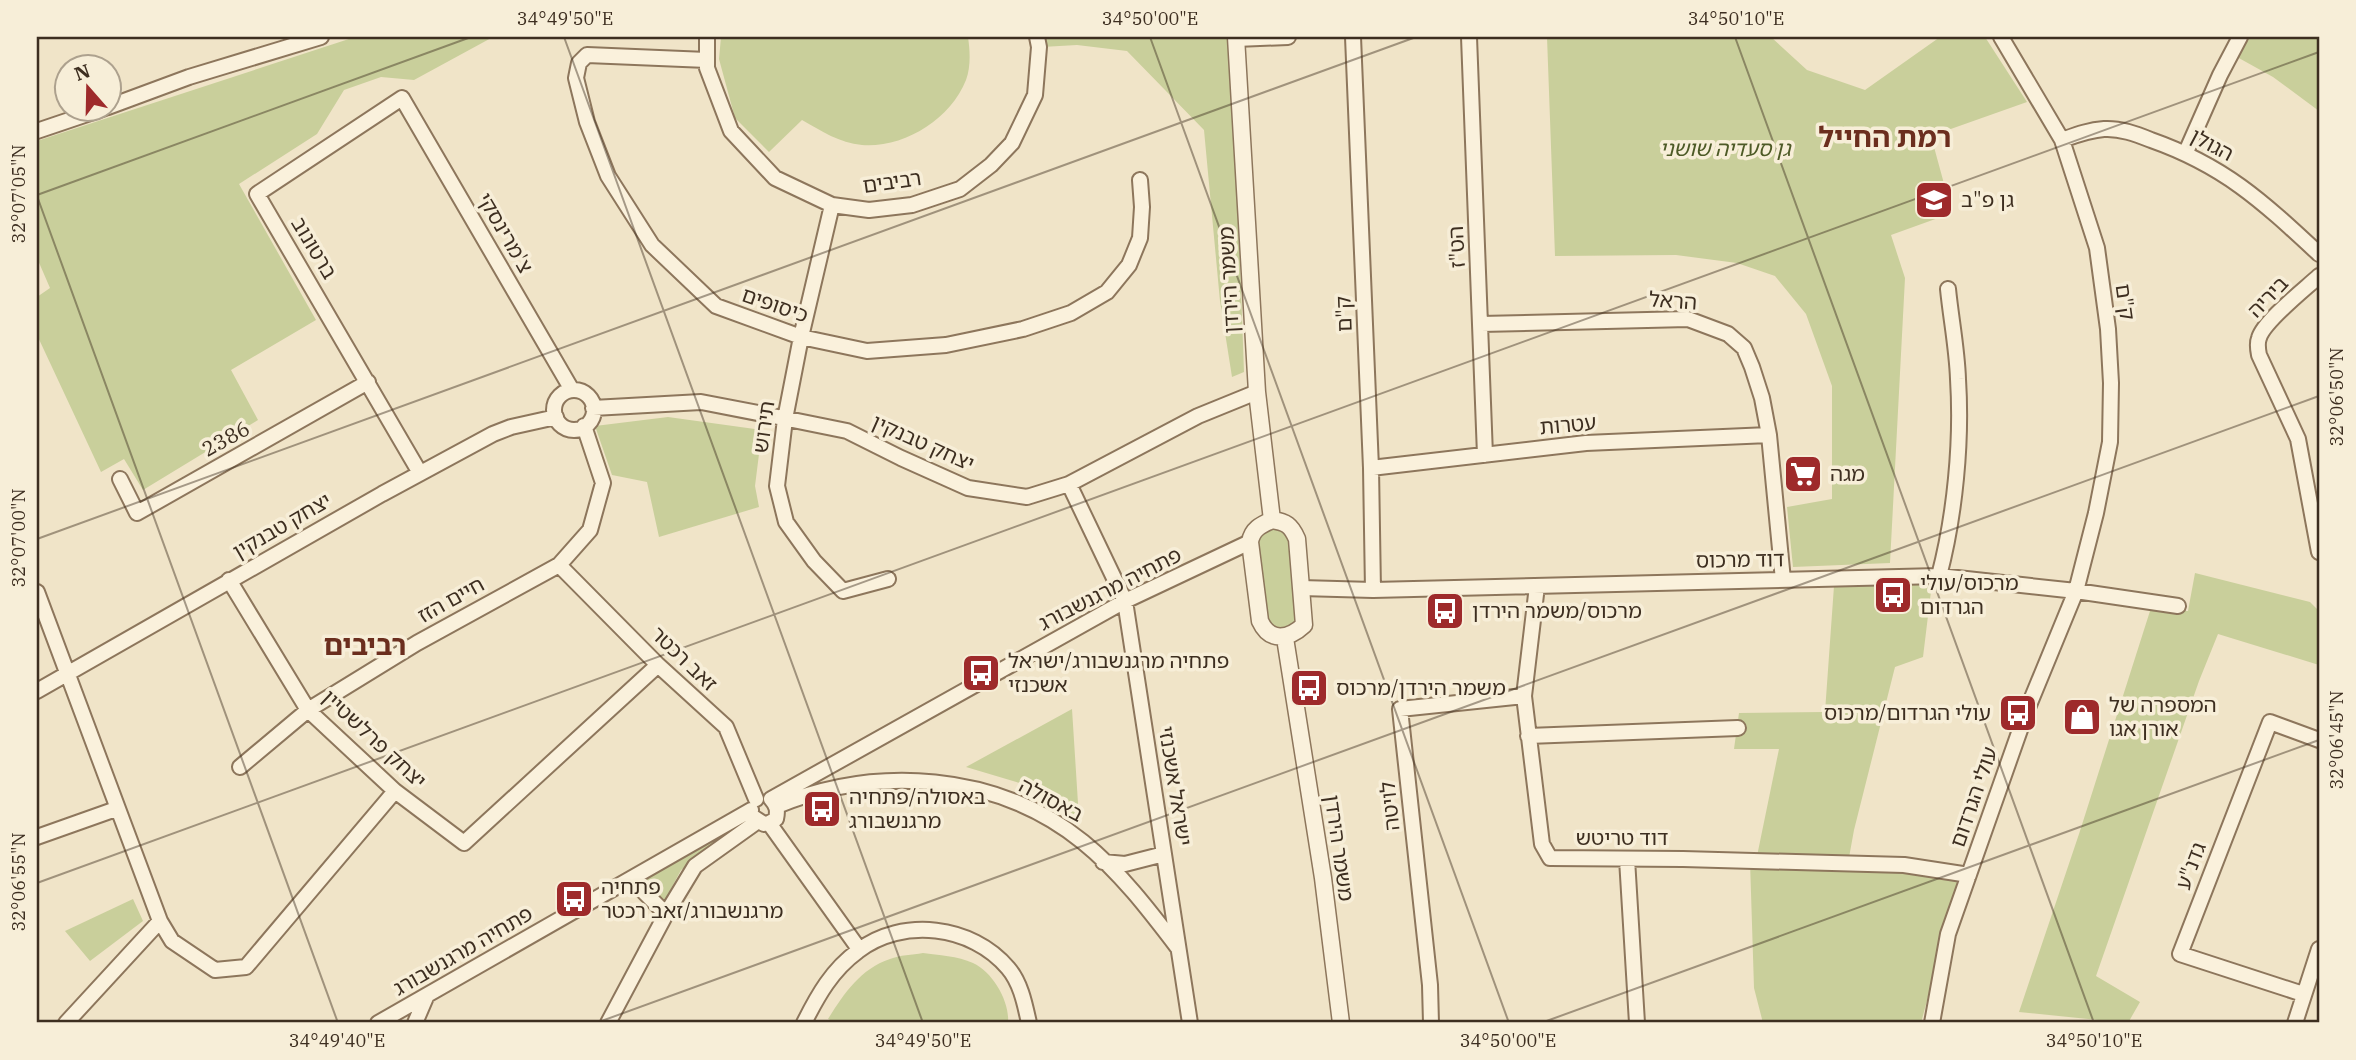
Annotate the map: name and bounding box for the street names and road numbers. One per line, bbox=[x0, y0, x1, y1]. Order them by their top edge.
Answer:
street label: הגולן bbox=[2186, 121, 2239, 167]
street label: רביבים bbox=[861, 163, 923, 199]
street label: צ'מרינסקי bbox=[472, 187, 540, 278]
street label: ברטונוב bbox=[285, 211, 344, 284]
street label: הט"ז bbox=[1441, 225, 1471, 269]
street label: משמר הירדן bbox=[1211, 226, 1245, 334]
street label: ביריה bbox=[2241, 269, 2294, 323]
street label: כיסופים bbox=[738, 280, 812, 328]
street label: ק"ם bbox=[2110, 282, 2142, 322]
street label: הראל bbox=[1648, 284, 1698, 316]
street label: ק"ם bbox=[1328, 295, 1358, 333]
street label: תירוש bbox=[745, 399, 781, 455]
street label: יצחק טבנקין bbox=[868, 407, 979, 477]
street label: עטרות bbox=[1538, 408, 1598, 440]
street label: 2386 bbox=[197, 414, 254, 463]
street label: יצחק טבנקין bbox=[227, 486, 336, 565]
street label: פתחיה מרגנשבורג bbox=[1033, 540, 1186, 636]
street label: דוד מרכוס bbox=[1695, 544, 1785, 574]
street label: חיים הזז bbox=[412, 569, 489, 629]
street label: זאב רכטר bbox=[645, 620, 724, 697]
street label: יצחק פרלשטיין bbox=[317, 683, 433, 794]
street label: ישראל אשכנזי bbox=[1153, 724, 1199, 848]
street label: עולי הגרדום bbox=[1943, 743, 2003, 851]
street label: באסולה bbox=[1014, 771, 1089, 828]
street label: לויטה bbox=[1372, 780, 1406, 832]
street label: משמר הירדן bbox=[1319, 793, 1361, 903]
street label: דוד טריטש bbox=[1576, 823, 1668, 851]
street label: גדנ"ע bbox=[2168, 838, 2212, 893]
street label: פתחיה מרגנשבורג bbox=[387, 899, 538, 1002]

